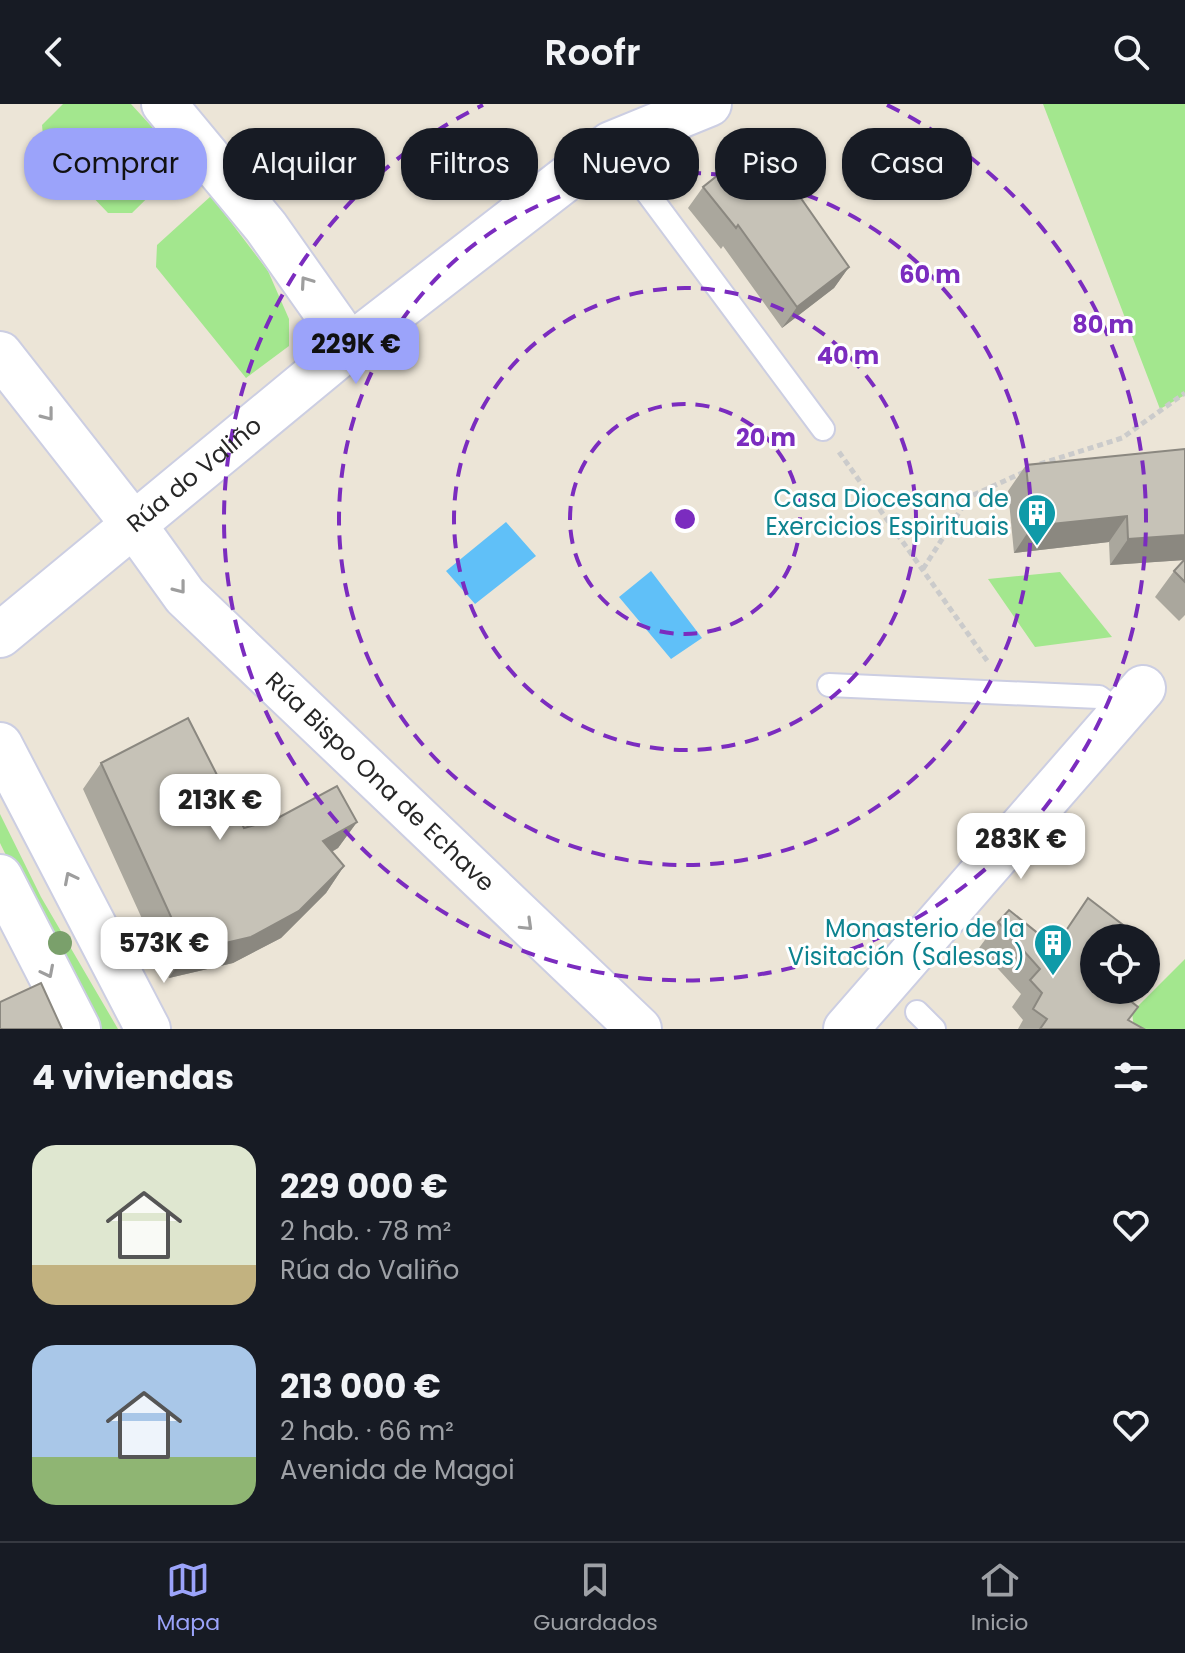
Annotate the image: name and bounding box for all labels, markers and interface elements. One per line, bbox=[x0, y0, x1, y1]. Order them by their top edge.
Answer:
text: Roofr bbox=[545, 27, 640, 78]
icon: back bbox=[32, 30, 76, 74]
icon: search bbox=[1109, 30, 1153, 74]
chip: Comprar bbox=[24, 128, 207, 200]
chip: Alquilar bbox=[223, 128, 385, 200]
chip: Filtros bbox=[401, 128, 538, 200]
chip: Nuevo bbox=[554, 128, 699, 200]
chip: Piso bbox=[715, 128, 826, 200]
chip: Casa bbox=[842, 128, 972, 200]
text: 60 m bbox=[899, 258, 961, 291]
one-way arrow bbox=[301, 277, 316, 291]
text: 80 m bbox=[1072, 308, 1134, 341]
pin: 229K € bbox=[291, 318, 421, 386]
text: 229K € bbox=[311, 326, 401, 362]
text: 40 m bbox=[817, 339, 879, 372]
one-way arrow bbox=[38, 407, 52, 421]
street label: Rúa do Valiño bbox=[120, 409, 268, 540]
text: 20 m bbox=[736, 421, 796, 454]
place label: Casa Diocesana de Exercicios Espirituais bbox=[766, 482, 1009, 543]
building icon: Casa Diocesana de Exercicios Espirituais bbox=[1016, 492, 1058, 547]
centre of rings bbox=[671, 505, 699, 533]
one-way arrow bbox=[170, 579, 185, 593]
street label: Rúa Bispo Ona de Echave bbox=[258, 664, 502, 899]
pin: 213K € bbox=[155, 774, 285, 842]
text: 213K € bbox=[178, 782, 262, 818]
pin: 283K € bbox=[956, 813, 1086, 881]
text: 283K € bbox=[975, 821, 1067, 857]
one-way arrow bbox=[64, 872, 79, 886]
place label: Monasterio de la Visitación (Salesas) bbox=[788, 912, 1025, 973]
one-way arrow bbox=[518, 915, 532, 930]
pin: 573K € bbox=[99, 917, 229, 985]
building icon: Monasterio de la Visitación (Salesas) bbox=[1032, 922, 1074, 977]
map controls bbox=[1080, 924, 1160, 1004]
button: locate bbox=[1080, 924, 1160, 1004]
text: 573K € bbox=[119, 925, 209, 961]
one-way arrow bbox=[39, 963, 54, 978]
text: 4 viviendas bbox=[32, 1053, 234, 1101]
icon: filters bbox=[1109, 1055, 1153, 1099]
text: 229 000 € bbox=[280, 1162, 448, 1210]
icon: home bbox=[96, 1177, 192, 1273]
icon: heart bbox=[1109, 1203, 1153, 1247]
text: 2 hab. · 78 m² bbox=[280, 1213, 451, 1249]
text: Rúa do Valiño bbox=[280, 1252, 459, 1288]
text: 213 000 € bbox=[280, 1362, 441, 1410]
icon: home bbox=[96, 1377, 192, 1473]
icon: heart bbox=[1109, 1403, 1153, 1447]
text: 2 hab. · 66 m² bbox=[280, 1413, 454, 1449]
text: Avenida de Magoi bbox=[280, 1452, 515, 1488]
tab: Mapa bbox=[157, 1558, 220, 1639]
tab: Guardados bbox=[533, 1558, 658, 1639]
tab: Inicio bbox=[971, 1558, 1028, 1639]

